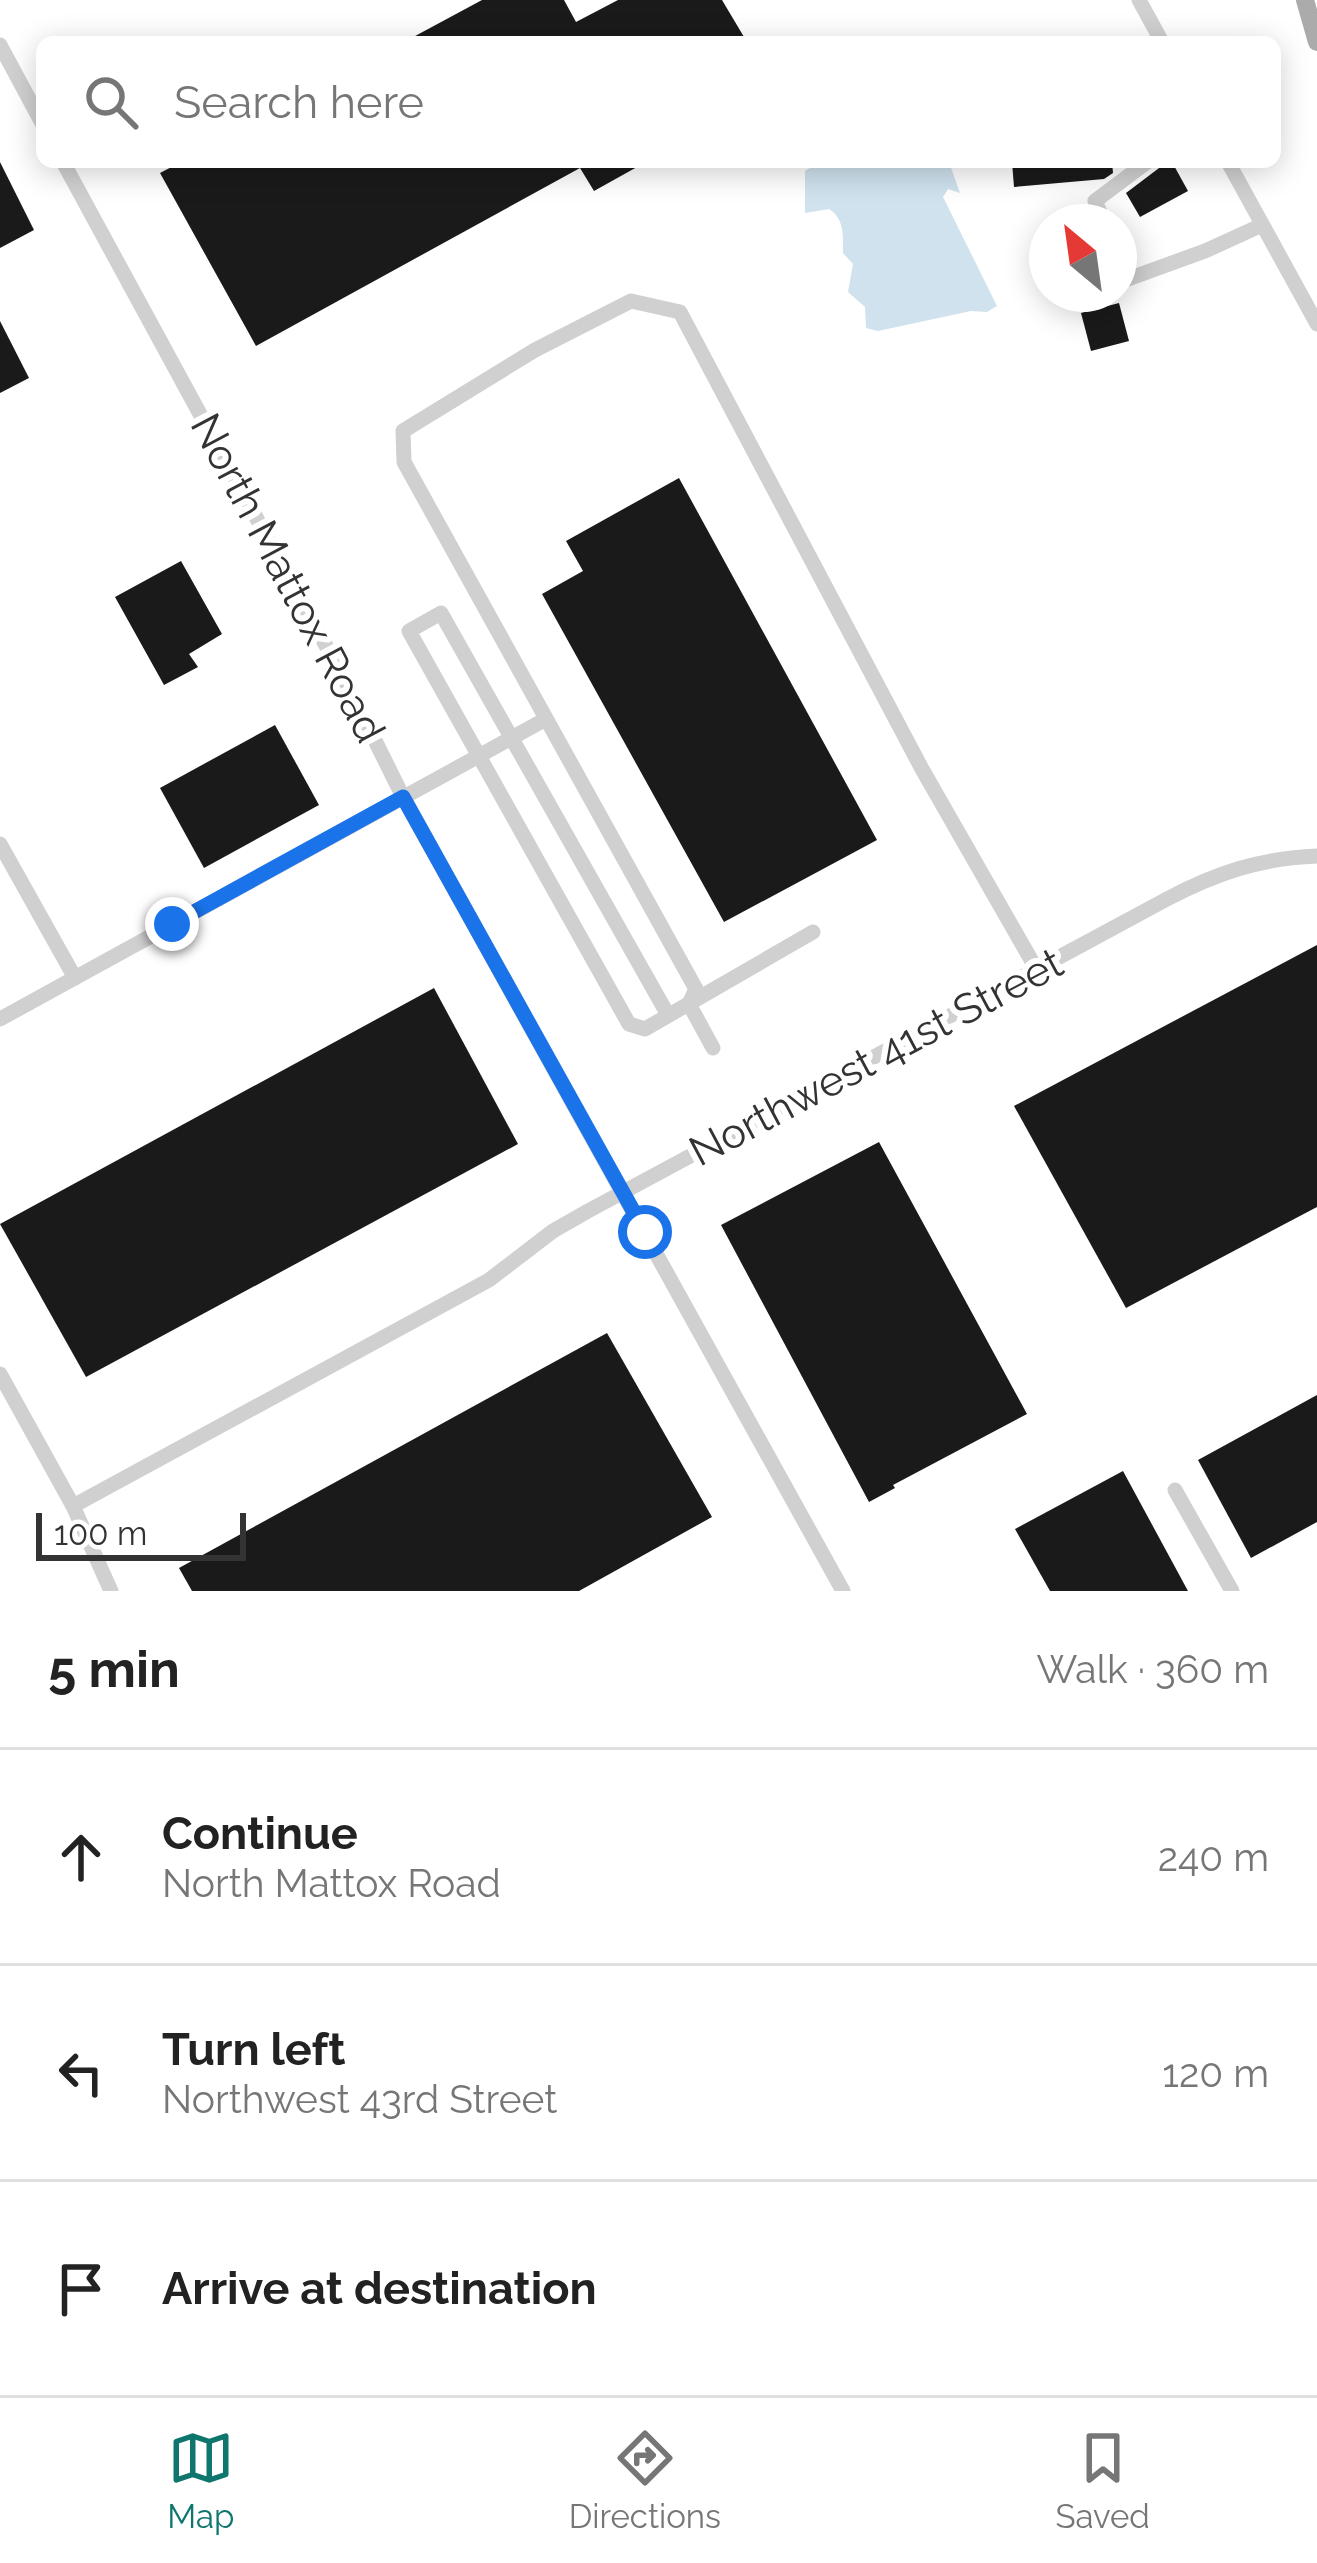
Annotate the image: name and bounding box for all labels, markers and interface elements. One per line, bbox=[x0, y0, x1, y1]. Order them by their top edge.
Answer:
search box bbox=[36, 36, 1281, 168]
icon: search bbox=[78, 69, 144, 135]
text: Search here bbox=[174, 76, 424, 129]
north arrow bbox=[1029, 204, 1137, 312]
street label: North Mattox Road bbox=[181, 405, 395, 751]
route end bbox=[145, 897, 199, 951]
street label: Northwest 41st Street bbox=[681, 938, 1071, 1176]
route start bbox=[618, 1205, 672, 1259]
scale bar bbox=[36, 1507, 246, 1560]
text: 100 m bbox=[54, 1514, 147, 1553]
text: 5 min bbox=[48, 1639, 180, 1699]
text: Walk · 360 m bbox=[1036, 1646, 1269, 1692]
text: Continue bbox=[162, 1807, 358, 1860]
icon: ahead bbox=[48, 1824, 114, 1890]
text: 240 m bbox=[1158, 1834, 1269, 1880]
text: North Mattox Road bbox=[162, 1860, 501, 1906]
text: Turn left bbox=[162, 2023, 345, 2076]
icon: left bbox=[48, 2040, 114, 2106]
text: 120 m bbox=[1162, 2050, 1269, 2096]
text: Northwest 43rd Street bbox=[162, 2076, 557, 2122]
icon: arrive bbox=[48, 2256, 114, 2322]
text: Arrive at destination bbox=[162, 2262, 597, 2315]
tab: Map bbox=[167, 2425, 234, 2536]
tab: Directions bbox=[569, 2425, 721, 2536]
tab: Saved bbox=[1055, 2425, 1150, 2536]

